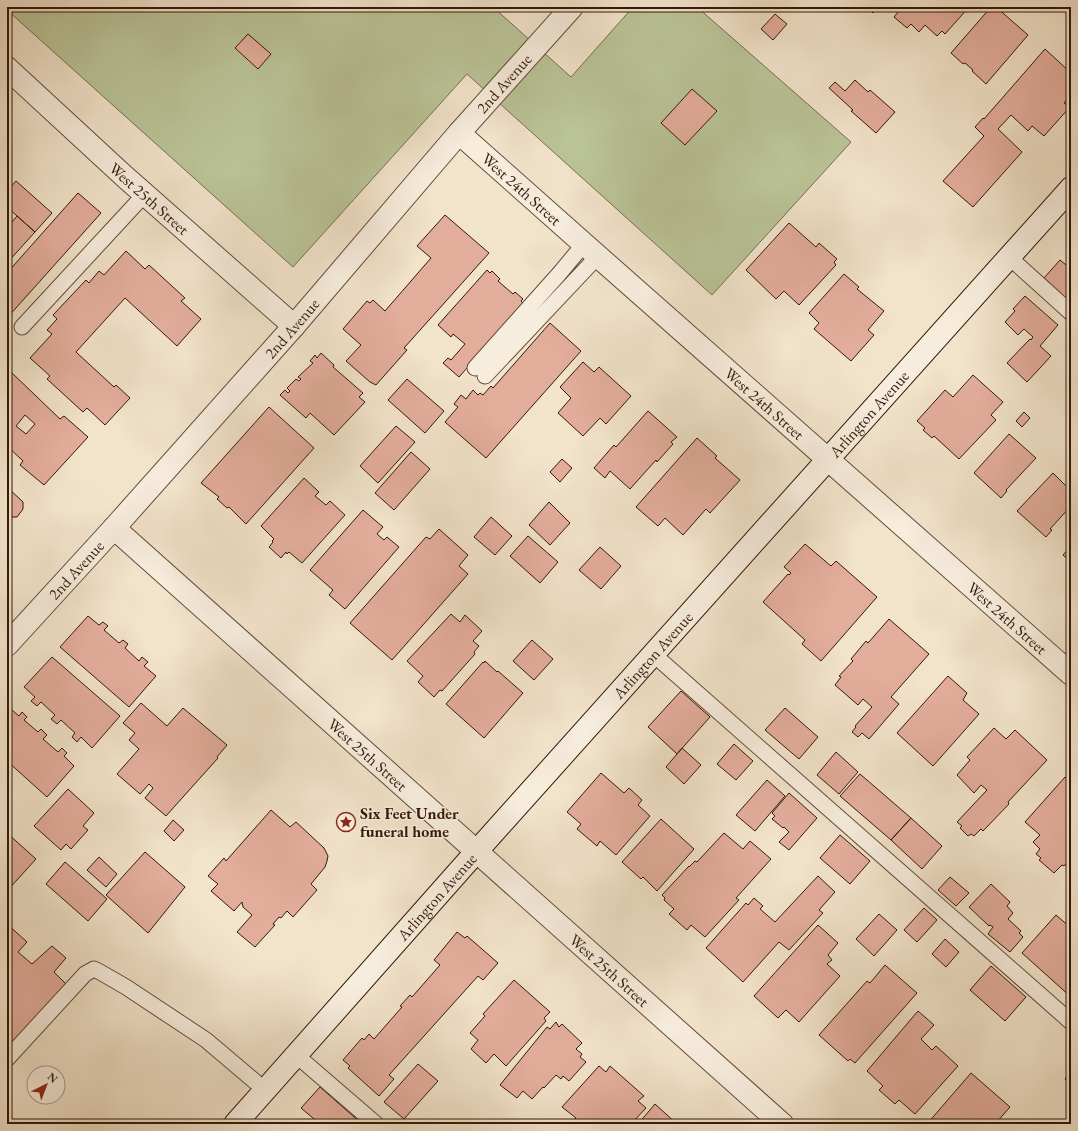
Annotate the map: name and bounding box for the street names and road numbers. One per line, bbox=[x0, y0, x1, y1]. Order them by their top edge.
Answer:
street label: 2nd Avenue bbox=[472, 49, 536, 118]
street label: West 24th Street bbox=[477, 148, 566, 230]
street label: West 25th Street bbox=[105, 158, 193, 240]
street label: 2nd Avenue bbox=[260, 294, 324, 363]
street label: West 24th Street bbox=[720, 363, 809, 445]
street label: Arlington Avenue bbox=[824, 366, 914, 463]
street label: 2nd Avenue bbox=[44, 536, 109, 604]
street label: West 24th Street bbox=[963, 577, 1051, 659]
street label: Arlington Avenue bbox=[608, 607, 698, 704]
street label: West 25th Street bbox=[323, 714, 412, 796]
street label: Arlington Avenue bbox=[392, 849, 481, 946]
street label: West 25th Street bbox=[565, 929, 653, 1011]

